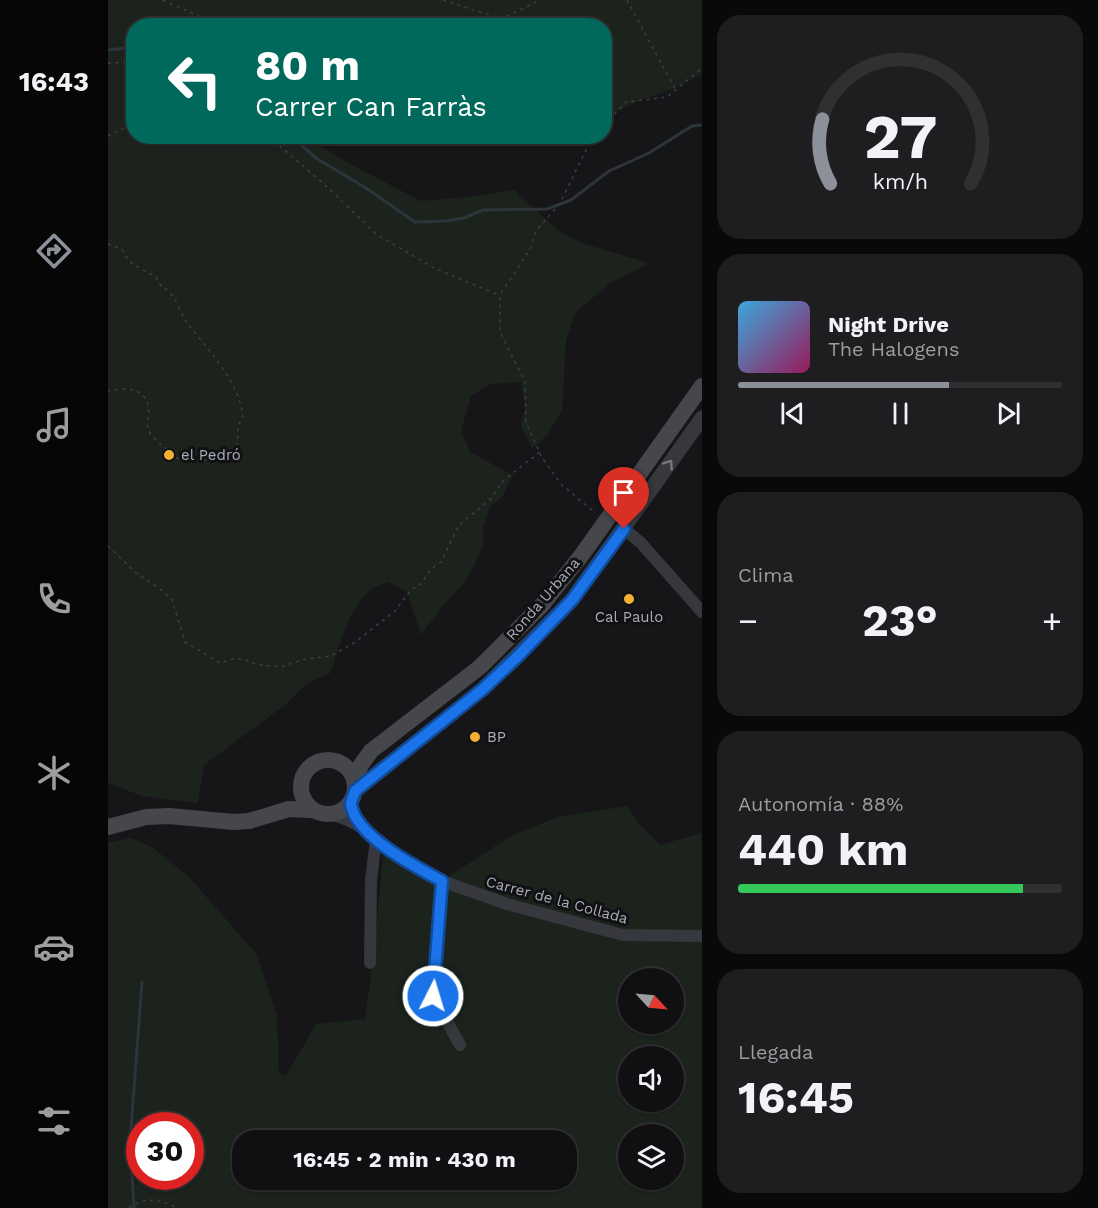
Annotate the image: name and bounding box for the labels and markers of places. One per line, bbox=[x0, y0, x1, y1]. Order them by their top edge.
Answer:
place label: el Pedró bbox=[181, 446, 241, 464]
marker: el Pedró bbox=[162, 448, 176, 462]
pin bbox=[598, 467, 649, 529]
marker: Cal Paulo bbox=[622, 592, 636, 606]
place label: Cal Paulo bbox=[595, 608, 663, 626]
place label: BP bbox=[487, 728, 506, 746]
marker: BP bbox=[468, 730, 482, 744]

